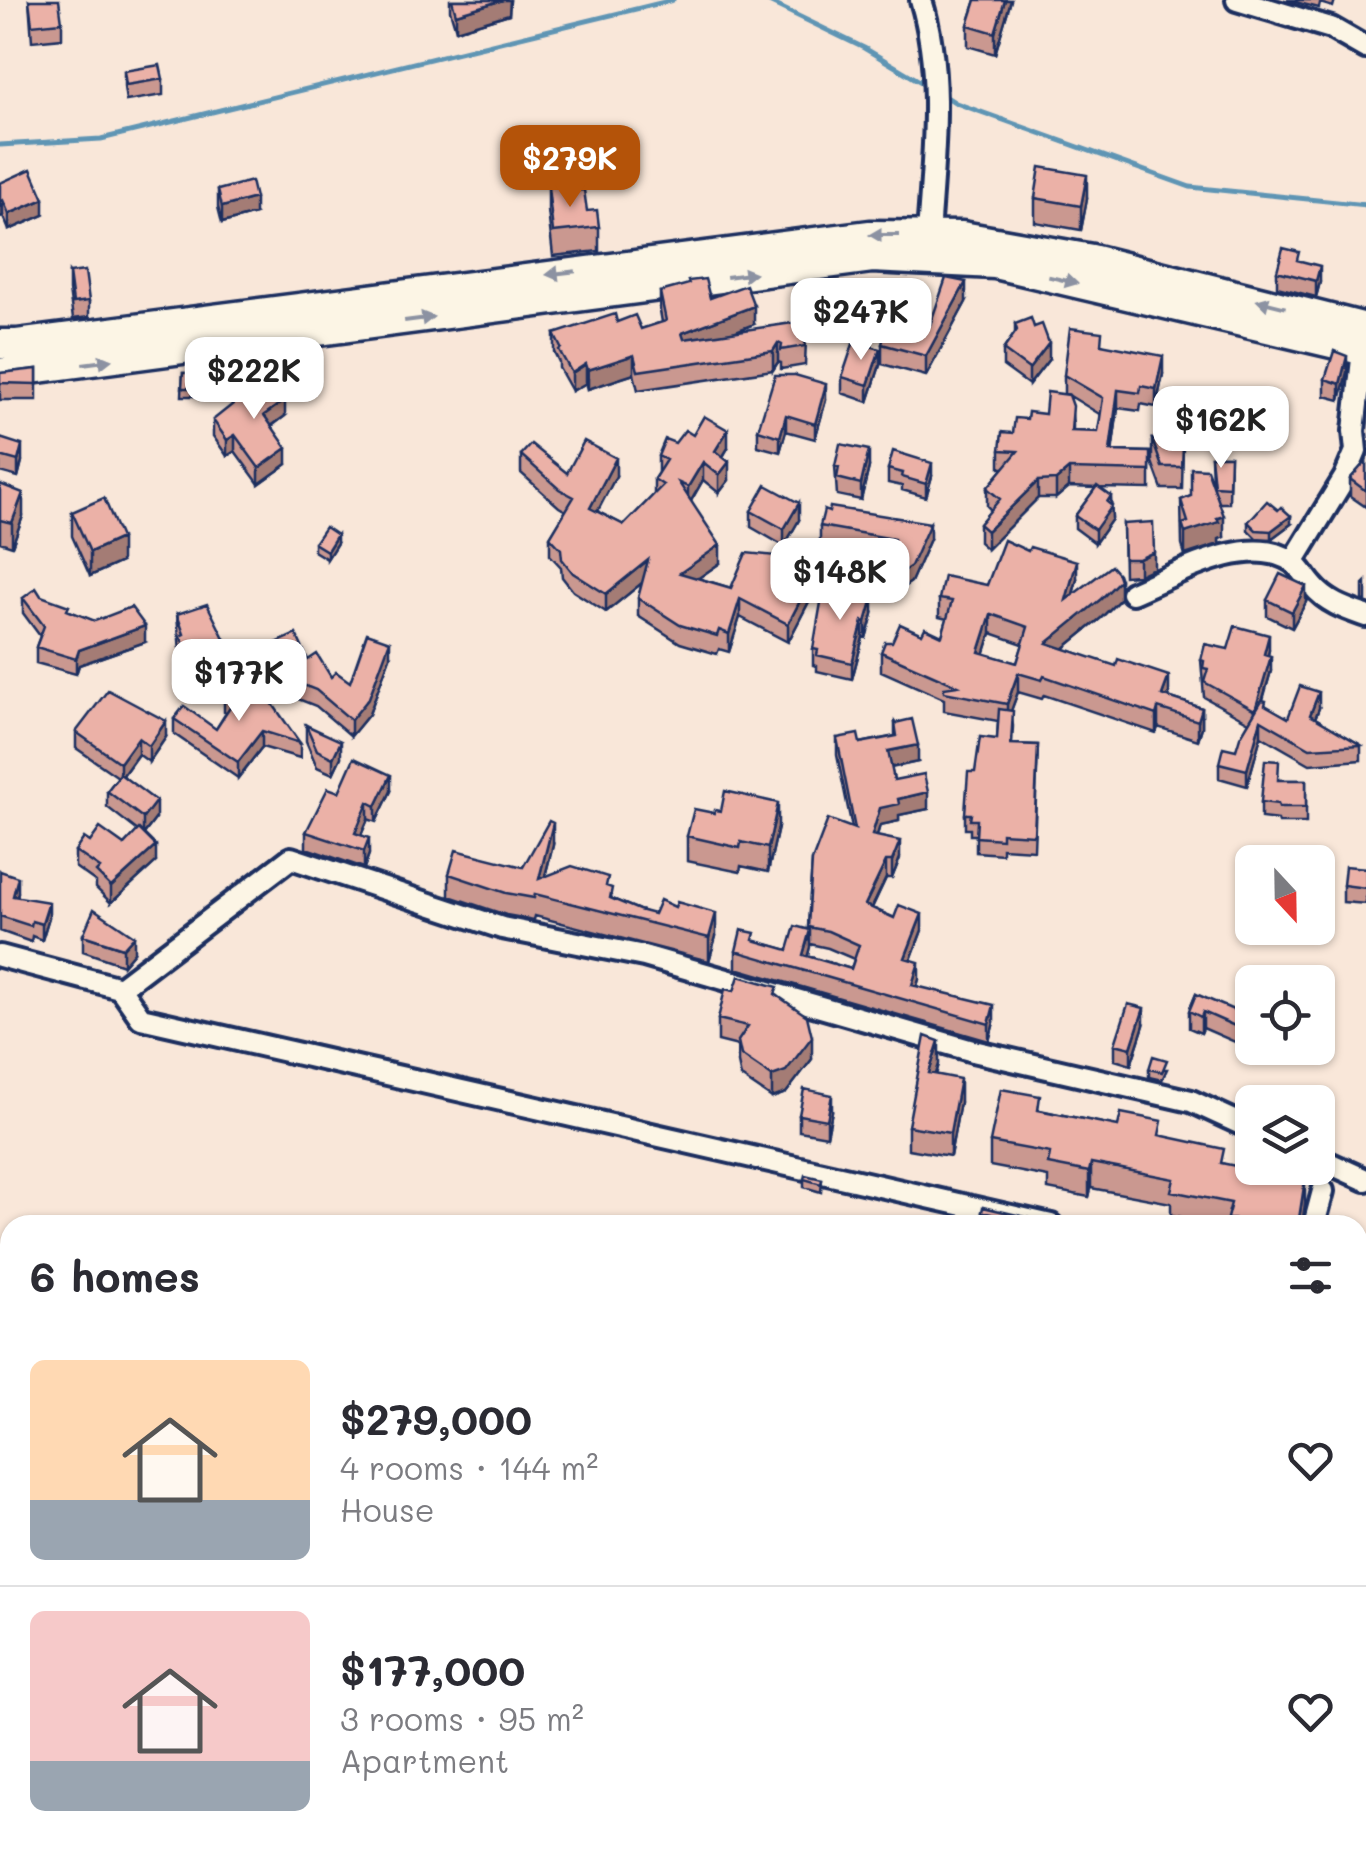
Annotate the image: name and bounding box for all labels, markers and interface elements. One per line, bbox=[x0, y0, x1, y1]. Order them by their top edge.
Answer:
pin: $279K bbox=[500, 125, 640, 210]
text: $279K bbox=[522, 136, 618, 178]
one-way arrow bbox=[868, 227, 900, 243]
one-way arrow bbox=[545, 265, 577, 281]
one-way arrow bbox=[726, 267, 757, 283]
one-way arrow bbox=[1048, 273, 1079, 288]
pin: $247K bbox=[791, 278, 931, 363]
text: $247K bbox=[813, 289, 909, 331]
one-way arrow bbox=[1255, 296, 1286, 311]
one-way arrow bbox=[404, 310, 435, 326]
pin: $222K bbox=[184, 337, 324, 422]
text: $222K bbox=[207, 348, 301, 390]
one-way arrow bbox=[81, 354, 113, 370]
pin: $162K bbox=[1151, 386, 1291, 471]
text: $162K bbox=[1175, 397, 1267, 439]
pin: $148K bbox=[770, 538, 910, 623]
text: $148K bbox=[792, 549, 888, 591]
pin: $177K bbox=[169, 639, 309, 724]
text: $177K bbox=[194, 650, 284, 692]
north arrow bbox=[1235, 845, 1335, 945]
map controls bbox=[1235, 845, 1335, 1185]
button: locate bbox=[1235, 965, 1335, 1065]
button: layers bbox=[1235, 1085, 1335, 1185]
text: 6 homes bbox=[30, 1248, 200, 1303]
icon: filters bbox=[1283, 1248, 1338, 1303]
text: $279,000 bbox=[340, 1391, 532, 1446]
icon: home bbox=[110, 1400, 230, 1520]
icon: heart bbox=[1283, 1433, 1338, 1488]
text: 4 rooms · 144 m² bbox=[340, 1446, 598, 1488]
text: House bbox=[340, 1488, 435, 1530]
text: $177,000 bbox=[340, 1642, 525, 1697]
icon: home bbox=[110, 1651, 230, 1771]
icon: heart bbox=[1283, 1684, 1338, 1739]
text: 3 rooms · 95 m² bbox=[340, 1697, 584, 1739]
text: Apartment bbox=[340, 1739, 509, 1781]

